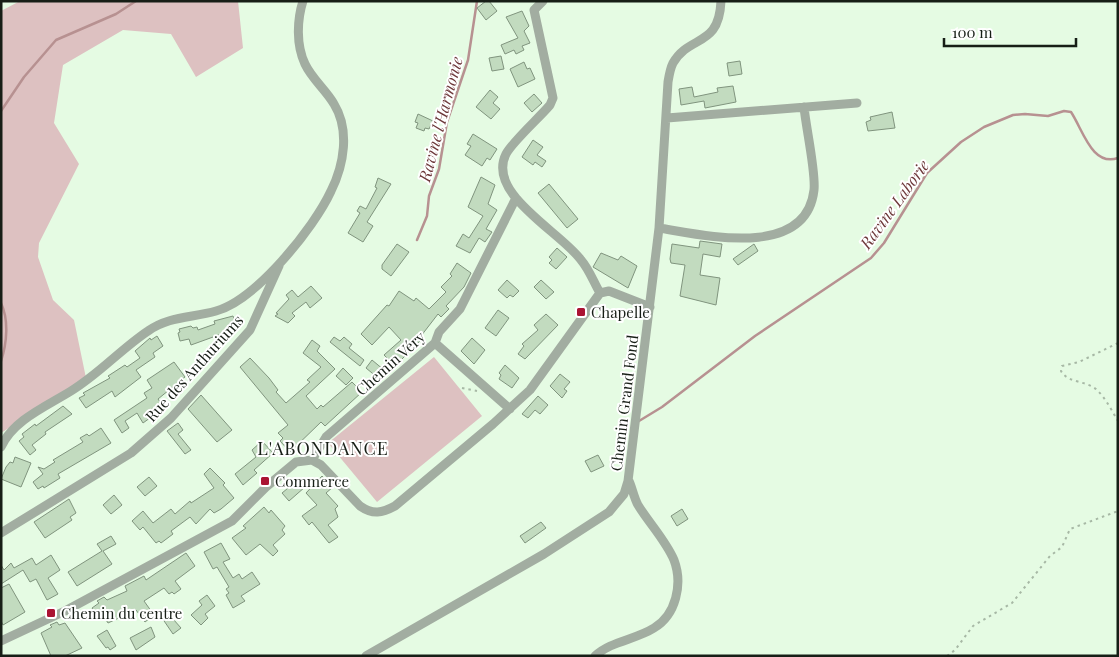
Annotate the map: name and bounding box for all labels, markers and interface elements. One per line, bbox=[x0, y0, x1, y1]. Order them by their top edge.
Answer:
scale bar bbox=[944, 15, 1076, 47]
text: 100 m bbox=[952, 22, 993, 42]
water label: Ravine l'Harmonie bbox=[413, 54, 467, 185]
water label: Ravine Laborie bbox=[854, 155, 933, 253]
place label: Chapelle bbox=[591, 302, 650, 322]
marker: Chapelle bbox=[575, 306, 587, 318]
street label: Rue des Anthuriums bbox=[141, 310, 247, 426]
street label: Chemin Véry bbox=[351, 326, 429, 400]
street label: Chemin Grand Fond bbox=[606, 333, 642, 472]
district label: L'ABONDANCE bbox=[257, 436, 389, 460]
place label: Commerce bbox=[275, 471, 349, 491]
marker: Commerce bbox=[259, 475, 271, 487]
place label: Chemin du centre bbox=[61, 603, 182, 623]
marker: Chemin du centre bbox=[45, 607, 57, 619]

